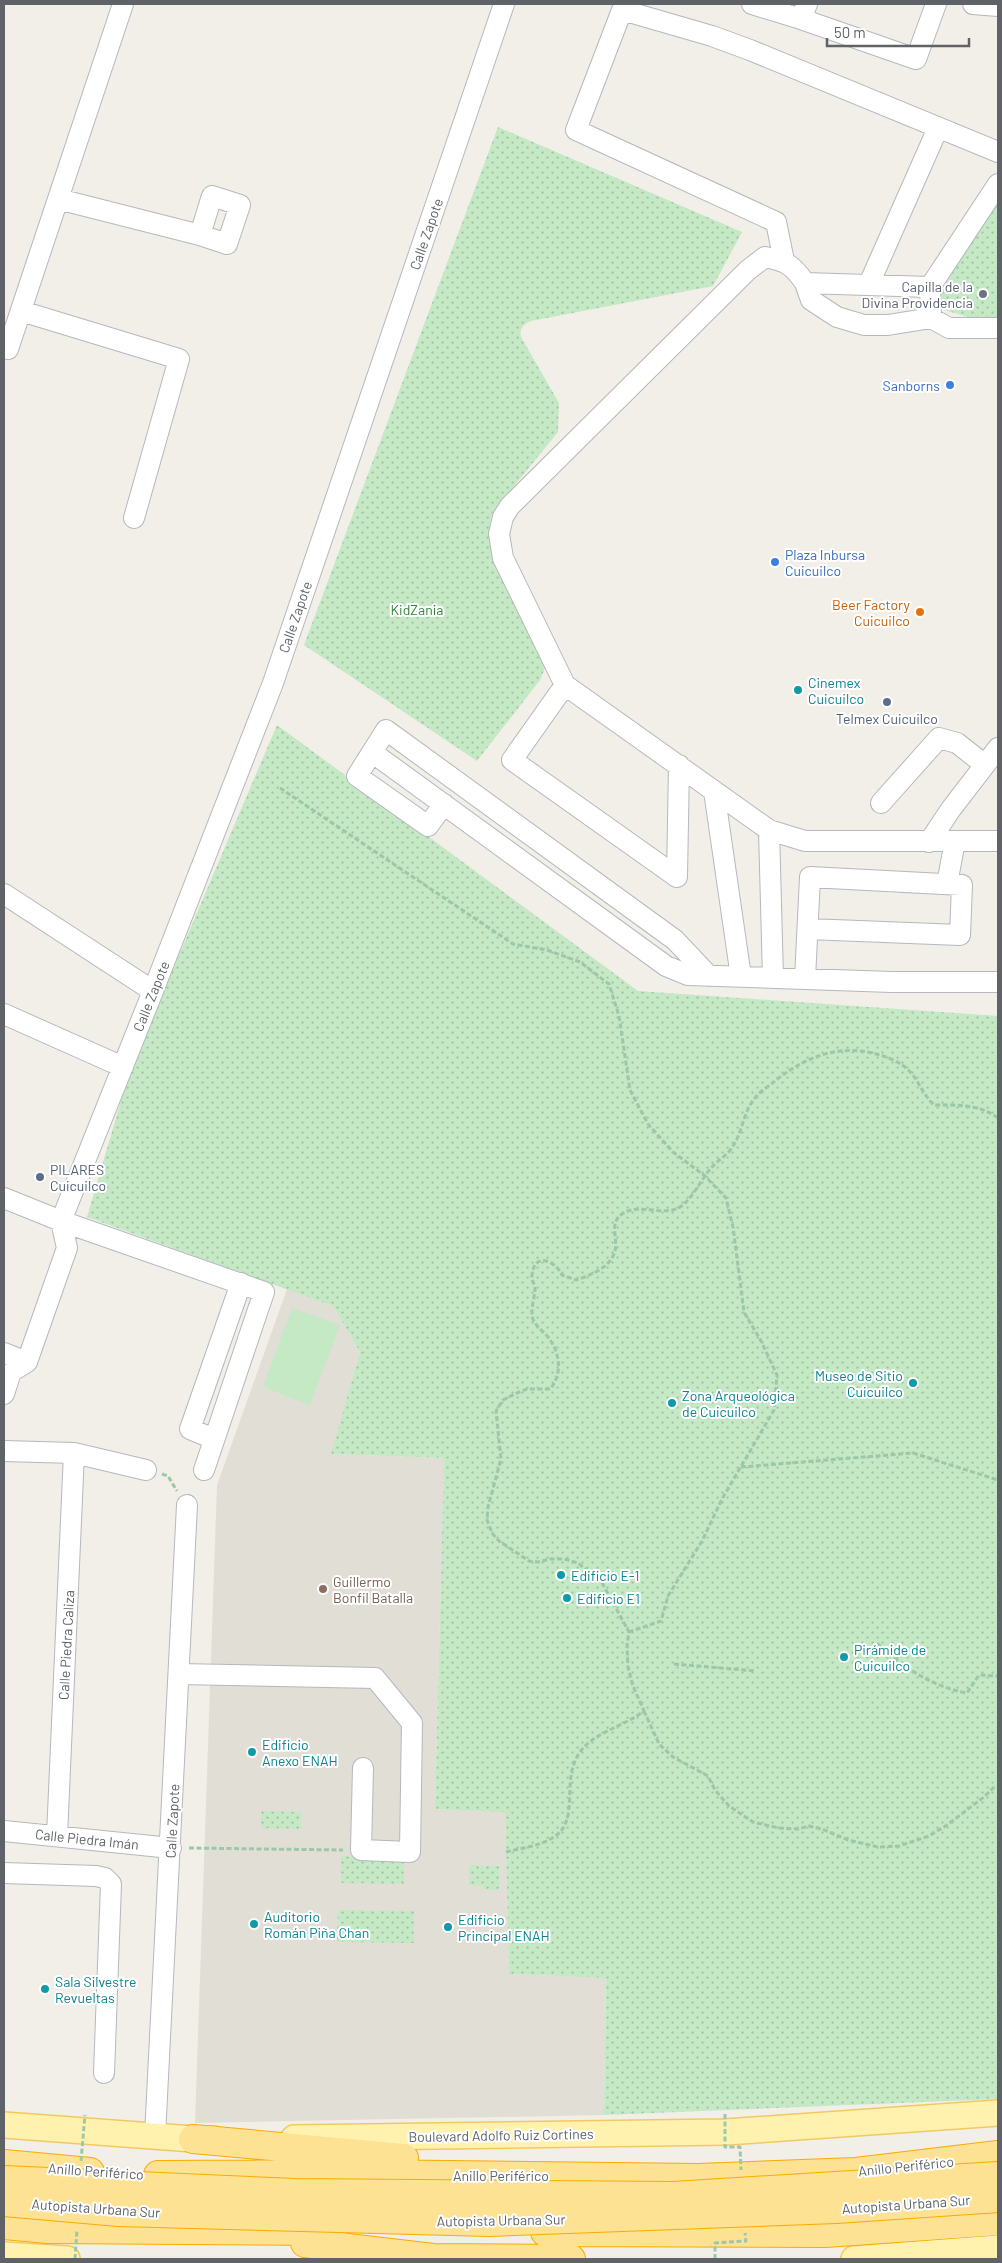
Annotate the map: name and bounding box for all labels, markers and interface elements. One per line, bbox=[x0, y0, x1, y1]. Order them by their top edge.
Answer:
scale bar bbox=[827, 15, 970, 47]
text: 50 m bbox=[834, 23, 866, 41]
street label: Calle Zapote bbox=[406, 196, 446, 272]
place label: Capilla de la Divina Providencia bbox=[862, 278, 973, 311]
marker: Capilla de la Divina Providencia bbox=[977, 288, 989, 300]
place label: Sanborns bbox=[883, 377, 940, 394]
marker: Sanborns bbox=[944, 379, 956, 391]
place label: Plaza Inbursa Cuicuilco bbox=[785, 546, 865, 579]
marker: Plaza Inbursa Cuicuilco bbox=[769, 556, 781, 568]
street label: Calle Zapote bbox=[275, 579, 315, 655]
place label: Beer Factory Cuicuilco bbox=[832, 596, 911, 629]
park label: KidZania bbox=[391, 601, 443, 618]
marker: Beer Factory Cuicuilco bbox=[914, 606, 926, 618]
place label: Cinemex Cuicuilco bbox=[808, 674, 864, 707]
marker: Cinemex Cuicuilco bbox=[792, 684, 804, 696]
marker: Telmex Cuicuilco bbox=[881, 696, 893, 708]
place label: Telmex Cuicuilco bbox=[836, 710, 938, 727]
street label: Calle Zapote bbox=[129, 958, 173, 1034]
place label: PILARES Cuicuilco bbox=[50, 1161, 106, 1194]
marker: PILARES Cuicuilco bbox=[34, 1171, 46, 1183]
place label: Museo de Sitio Cuicuilco bbox=[815, 1367, 903, 1400]
marker: Museo de Sitio Cuicuilco bbox=[907, 1377, 919, 1389]
place label: Zona Arqueológica de Cuicuilco bbox=[682, 1387, 795, 1420]
marker: Zona Arqueológica de Cuicuilco bbox=[666, 1397, 678, 1409]
place label: Edificio E-1 bbox=[571, 1567, 639, 1584]
marker: Edificio E-1 bbox=[555, 1569, 567, 1581]
place label: Guillermo Bonfil Batalla bbox=[333, 1573, 413, 1606]
marker: Guillermo Bonfil Batalla bbox=[317, 1583, 329, 1595]
street label: Calle Piedra Caliza bbox=[55, 1590, 77, 1700]
place label: Edificio E1 bbox=[577, 1590, 640, 1607]
marker: Edificio E1 bbox=[561, 1592, 573, 1604]
place label: Pirámide de Cuicuilco bbox=[854, 1641, 926, 1674]
marker: Pirámide de Cuicuilco bbox=[838, 1651, 850, 1663]
place label: Edificio Anexo ENAH bbox=[262, 1736, 338, 1769]
marker: Edificio Anexo ENAH bbox=[246, 1746, 258, 1758]
street label: Calle Zapote bbox=[162, 1783, 182, 1859]
street label: Calle Piedra Imán bbox=[34, 1825, 140, 1853]
place label: Auditorio Román Piña Chan bbox=[264, 1908, 369, 1941]
place label: Edificio Principal ENAH bbox=[458, 1911, 550, 1944]
marker: Auditorio Román Piña Chan bbox=[248, 1918, 260, 1930]
marker: Edificio Principal ENAH bbox=[442, 1921, 454, 1933]
place label: Sala Silvestre Revueltas bbox=[55, 1973, 137, 2006]
marker: Sala Silvestre Revueltas bbox=[39, 1983, 51, 1995]
street label: Boulevard Adolfo Ruiz Cortines bbox=[408, 2125, 594, 2145]
street label: Anillo Periférico bbox=[857, 2153, 955, 2179]
street label: Anillo Periférico bbox=[48, 2159, 144, 2183]
street label: Anillo Periférico bbox=[453, 2167, 549, 2184]
street label: Autopista Urbana Sur bbox=[841, 2191, 971, 2217]
street label: Autopista Urbana Sur bbox=[31, 2195, 161, 2221]
street label: Autopista Urbana Sur bbox=[436, 2210, 566, 2230]

